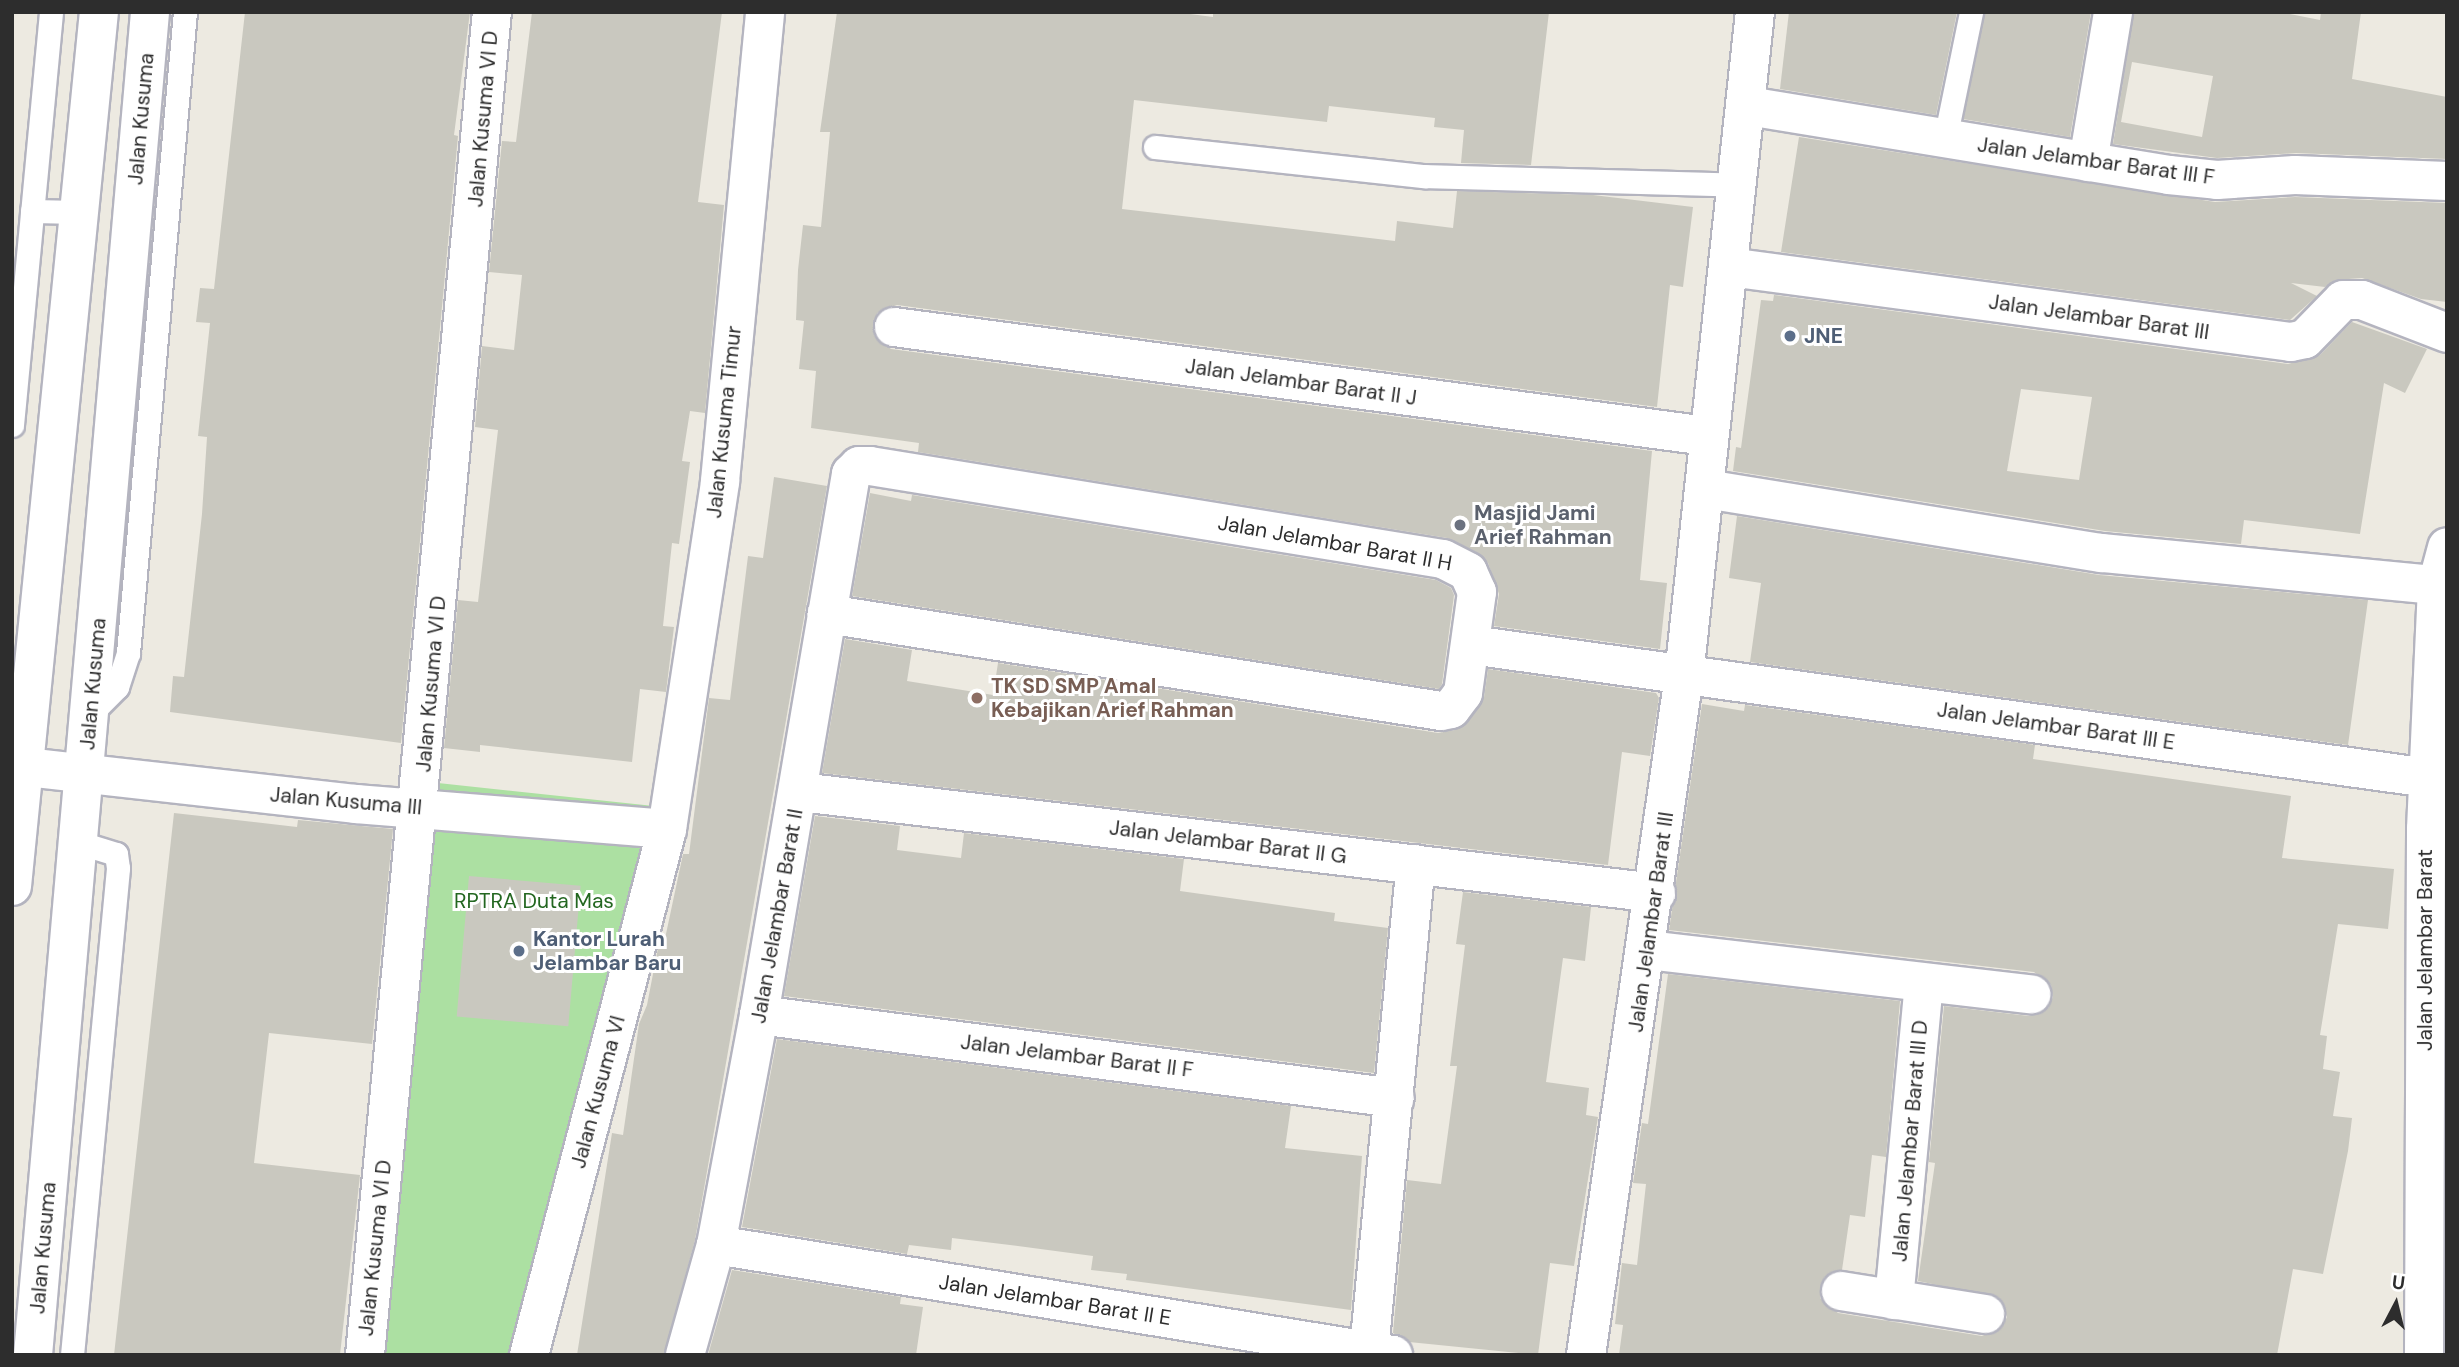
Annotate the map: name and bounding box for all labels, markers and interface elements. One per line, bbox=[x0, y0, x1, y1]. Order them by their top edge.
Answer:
street label: Jalan Kusuma VI D bbox=[463, 30, 503, 208]
street label: Jalan Kusuma bbox=[123, 52, 159, 186]
street label: Jalan Jelambar Barat III F bbox=[1976, 132, 2216, 190]
street label: Jalan Jelambar Barat III bbox=[1987, 289, 2211, 345]
place label: JNE bbox=[1804, 323, 1843, 349]
street label: Jalan Kusuma Timur bbox=[701, 325, 747, 519]
marker: JNE bbox=[1782, 328, 1798, 344]
street label: Jalan Jelambar Barat II J bbox=[1184, 353, 1418, 411]
place label: Masjid Jami Arief Rahman bbox=[1474, 500, 1612, 550]
street label: Jalan Jelambar Barat II H bbox=[1216, 510, 1454, 576]
marker: Masjid Jami Arief Rahman bbox=[1452, 517, 1468, 533]
street label: Jalan Kusuma VI D bbox=[411, 595, 451, 773]
street label: Jalan Kusuma bbox=[75, 617, 111, 751]
place label: TK SD SMP Amal Kebajikan Arief Rahman bbox=[991, 673, 1234, 723]
marker: TK SD SMP Amal Kebajikan Arief Rahman bbox=[969, 690, 985, 706]
street label: Jalan Jelambar Barat III E bbox=[1935, 697, 2177, 755]
street label: Jalan Kusuma III bbox=[269, 782, 423, 820]
street label: Jalan Jelambar Barat II bbox=[746, 807, 808, 1025]
street label: Jalan Jelambar Barat III bbox=[1623, 810, 1679, 1034]
street label: Jalan Jelambar Barat II G bbox=[1108, 815, 1348, 869]
street label: Jalan Jelambar Barat bbox=[2412, 849, 2438, 1051]
park label: RPTRA Duta Mas bbox=[454, 888, 614, 914]
place label: Kantor Lurah Jelambar Baru bbox=[533, 926, 681, 976]
marker: Kantor Lurah Jelambar Baru bbox=[511, 943, 527, 959]
street label: Jalan Kusuma VI bbox=[566, 1013, 630, 1171]
street label: Jalan Jelambar Barat III D bbox=[1887, 1019, 1933, 1263]
street label: Jalan Jelambar Barat II F bbox=[959, 1029, 1195, 1083]
street label: Jalan Kusuma VI D bbox=[353, 1159, 397, 1337]
street label: Jalan Kusuma bbox=[25, 1181, 61, 1315]
street label: Jalan Jelambar Barat II E bbox=[937, 1269, 1173, 1331]
north arrow bbox=[2361, 1269, 2431, 1339]
text: U bbox=[2391, 1269, 2407, 1296]

